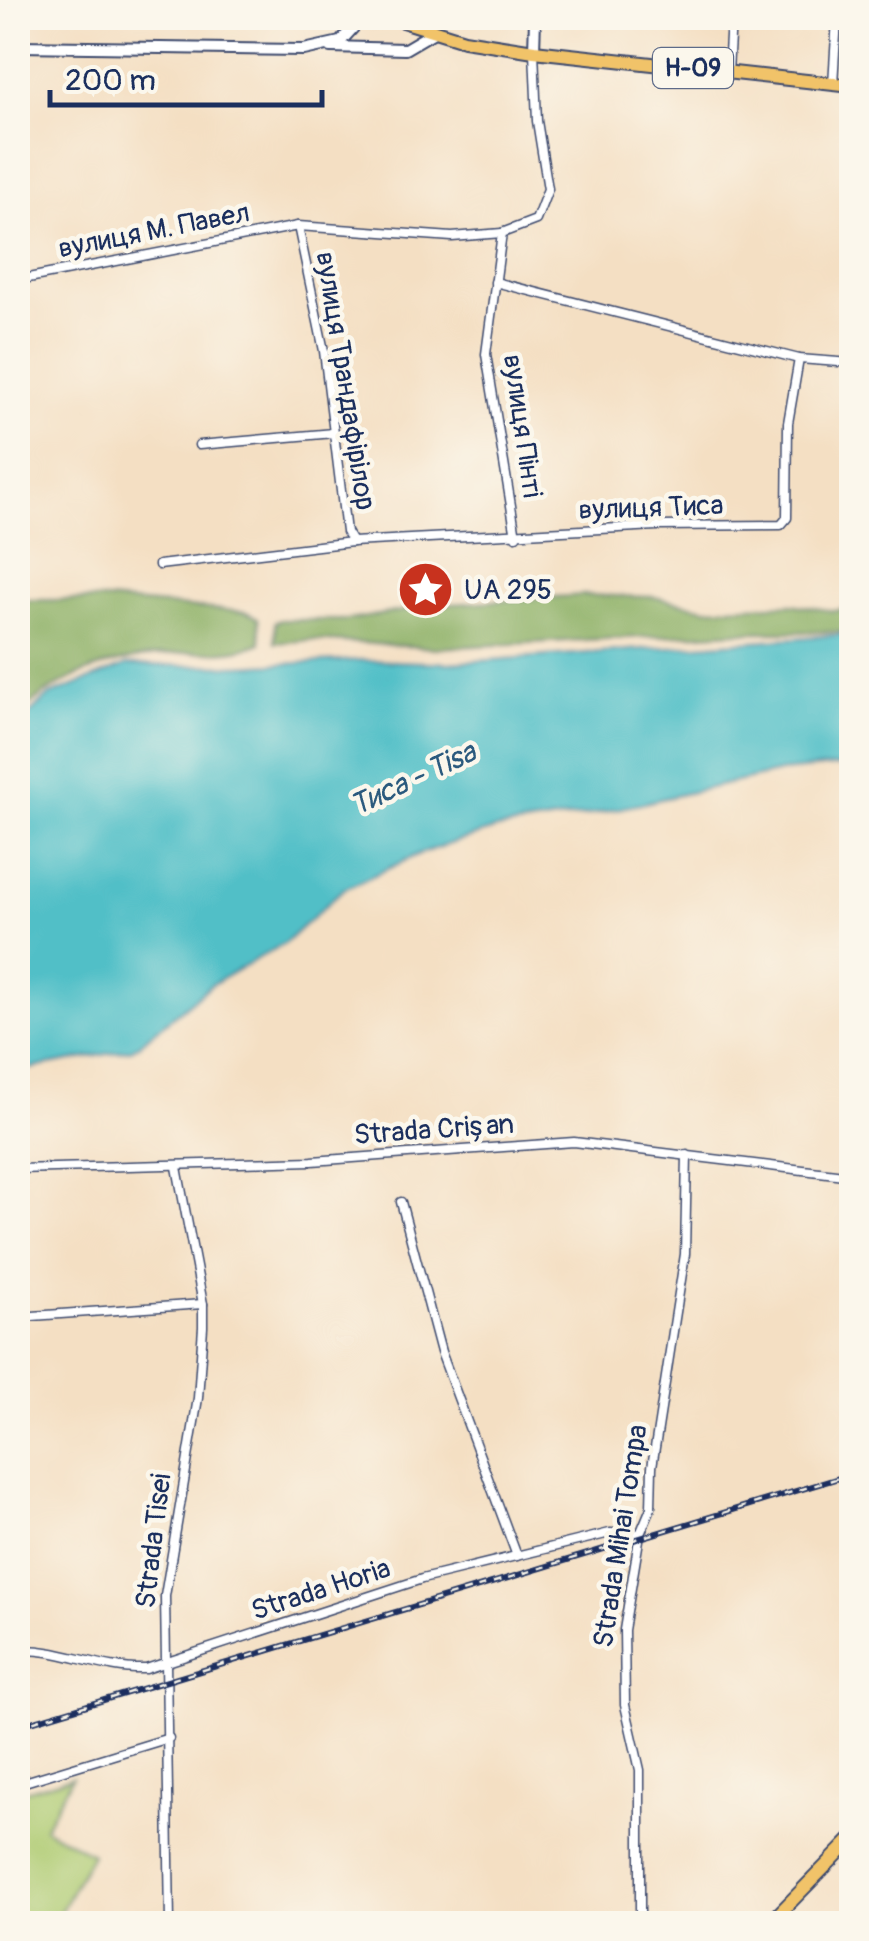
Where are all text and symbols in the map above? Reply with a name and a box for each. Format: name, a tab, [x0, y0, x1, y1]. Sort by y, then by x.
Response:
scale bar	[50, 45, 322, 107]
road number: Н-09	[653, 48, 733, 88]
text: 200 m	[65, 62, 156, 99]
street label: вулиця М. Павел	[55, 195, 253, 267]
street label: вулиця Трандафірілор	[307, 249, 383, 513]
street label: вулиця Пінті	[495, 352, 549, 500]
street label: вулиця Тиса	[578, 488, 724, 528]
place icon: UA 295	[395, 560, 455, 620]
place label: UA 295	[464, 573, 552, 608]
water label: Тиса - Tisa	[344, 733, 484, 824]
street label: Strada Crișan	[353, 1107, 515, 1153]
street label: Strada Mihai Tompa	[586, 1422, 656, 1650]
street label: Strada Tisei	[128, 1472, 180, 1610]
street label: Strada Horia	[247, 1551, 395, 1629]

